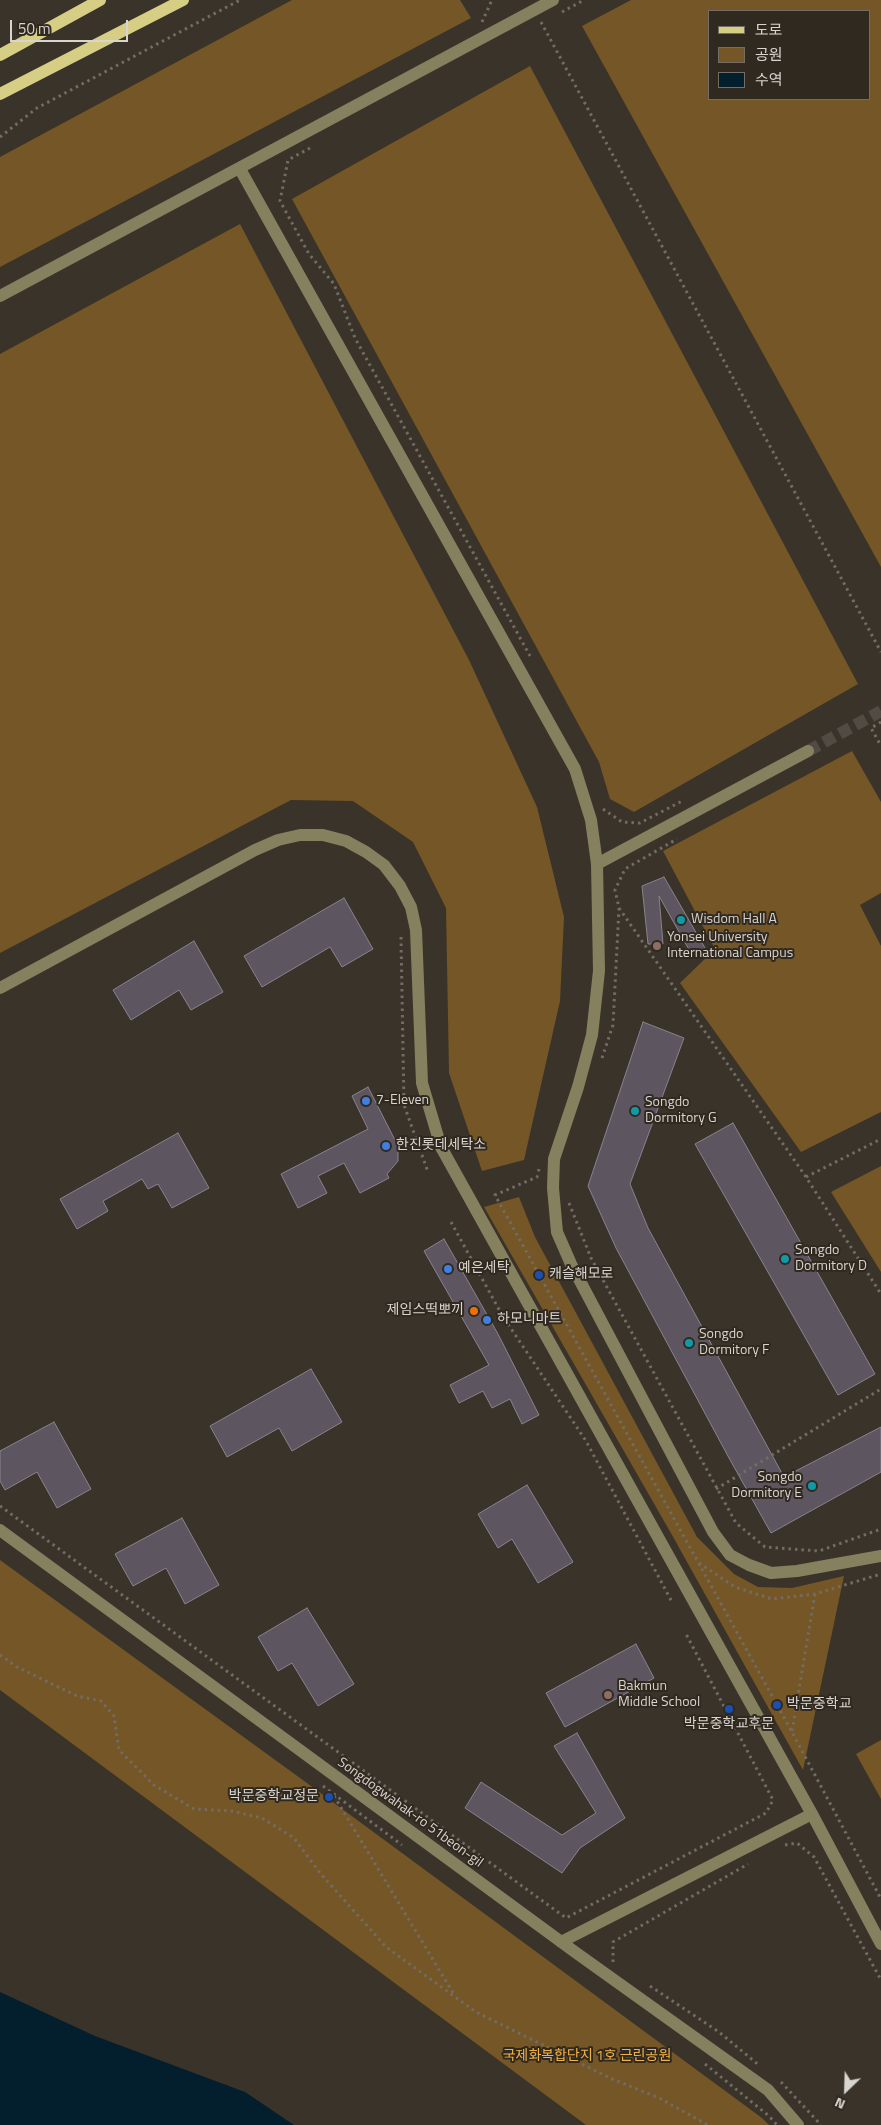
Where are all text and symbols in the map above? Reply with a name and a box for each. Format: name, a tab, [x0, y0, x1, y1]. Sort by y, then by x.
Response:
scale bar	[12, 10, 130, 42]
legend	[708, 10, 871, 100]
text: 50 m	[18, 17, 51, 40]
text: 도로	[755, 18, 783, 41]
text: 공원	[755, 43, 783, 66]
text: 수역	[755, 68, 783, 91]
place label: Wisdom Hall A	[691, 912, 777, 928]
marker: Wisdom Hall A	[675, 914, 687, 926]
place label: Yonsei University International Campus	[667, 930, 793, 962]
marker: Yonsei University International Campus	[651, 940, 663, 952]
place label: 7-Eleven	[376, 1093, 429, 1109]
marker: 7-Eleven	[360, 1095, 372, 1107]
place label: Songdo Dormitory G	[645, 1095, 717, 1128]
marker: Songdo Dormitory G	[629, 1105, 641, 1117]
place label: 한진롯데세탁소	[396, 1138, 486, 1154]
marker: 한진롯데세탁소	[380, 1140, 392, 1152]
place label: Songdo Dormitory D	[795, 1243, 867, 1276]
marker: Songdo Dormitory D	[779, 1253, 791, 1265]
place label: 예은세탁	[458, 1261, 510, 1277]
marker: 예은세탁	[442, 1263, 454, 1275]
place label: 캐슬해모로	[549, 1267, 613, 1283]
marker: 캐슬해모로	[533, 1269, 545, 1281]
place label: 제임스떡뽀끼	[387, 1303, 464, 1319]
marker: 제임스떡뽀끼	[468, 1305, 480, 1317]
place label: 하모니마트	[497, 1312, 561, 1328]
marker: 하모니마트	[481, 1314, 493, 1326]
place label: Songdo Dormitory F	[699, 1327, 769, 1360]
marker: Songdo Dormitory F	[683, 1337, 695, 1349]
place label: Songdo Dormitory E	[731, 1470, 802, 1502]
marker: Songdo Dormitory E	[806, 1480, 818, 1492]
place label: Bakmun Middle School	[618, 1679, 700, 1711]
marker: Bakmun Middle School	[602, 1689, 614, 1701]
place label: 박문중학교	[787, 1697, 851, 1713]
marker: 박문중학교	[771, 1699, 783, 1711]
marker: 박문중학교후문	[723, 1703, 735, 1715]
place label: 박문중학교후문	[684, 1717, 774, 1733]
street label: Songdogwahak-ro 51beon-gil	[334, 1754, 486, 1872]
place label: 박문중학교정문	[229, 1789, 319, 1805]
marker: 박문중학교정문	[323, 1791, 335, 1803]
park label: 국제화복합단지 1호 근린공원	[503, 2049, 671, 2065]
north arrow	[821, 2065, 871, 2115]
text: N	[831, 2093, 848, 2116]

